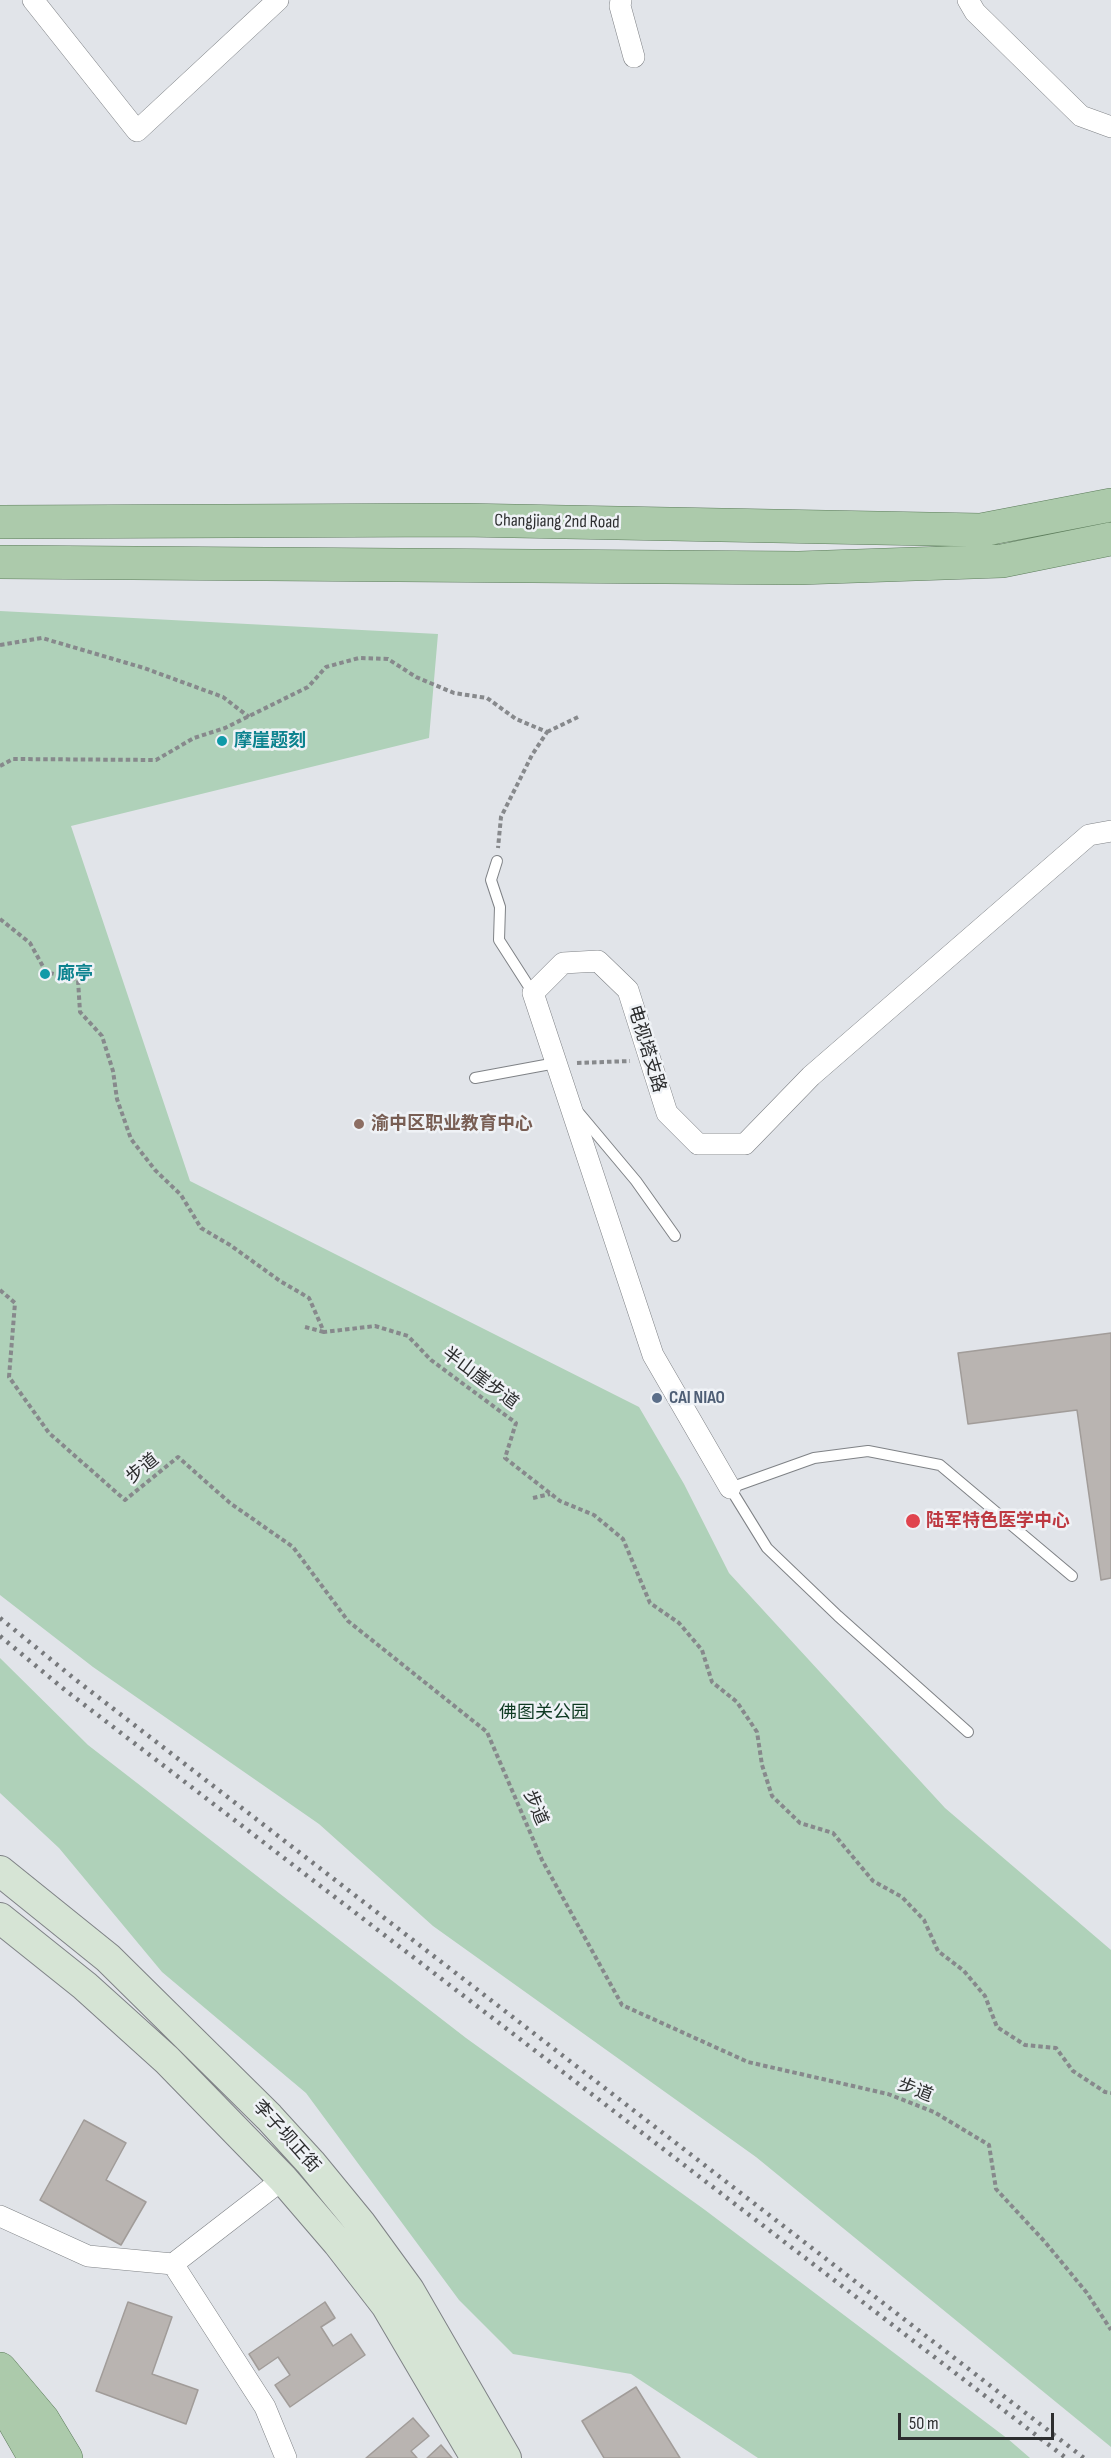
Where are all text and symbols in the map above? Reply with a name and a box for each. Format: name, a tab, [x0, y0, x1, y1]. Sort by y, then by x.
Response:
street label: Changjiang 2nd Road	[494, 510, 620, 534]
place label: 摩崖题刻	[234, 730, 306, 752]
marker: 摩崖题刻	[215, 734, 229, 748]
place label: 廊亭	[57, 963, 93, 985]
marker: 廊亭	[38, 967, 52, 981]
street label: 电视塔支路	[623, 1003, 669, 1095]
place label: 渝中区职业教育中心	[371, 1113, 533, 1135]
marker: 渝中区职业教育中心	[352, 1117, 366, 1131]
street label: 半山崖步道	[438, 1343, 522, 1415]
place label: CAI NIAO	[669, 1387, 725, 1409]
marker: CAI NIAO	[650, 1391, 664, 1405]
street label: 步道	[122, 1449, 164, 1489]
place label: 陆军特色医学中心	[926, 1510, 1070, 1532]
marker: 陆军特色医学中心	[904, 1512, 922, 1530]
park label: 佛图关公园	[499, 1702, 589, 1724]
street label: 步道	[518, 1787, 552, 1829]
street label: 步道	[894, 2074, 936, 2108]
street label: 李子坝正街	[248, 2096, 324, 2178]
scale bar	[901, 2401, 1057, 2439]
text: 50 m	[909, 2413, 939, 2434]

